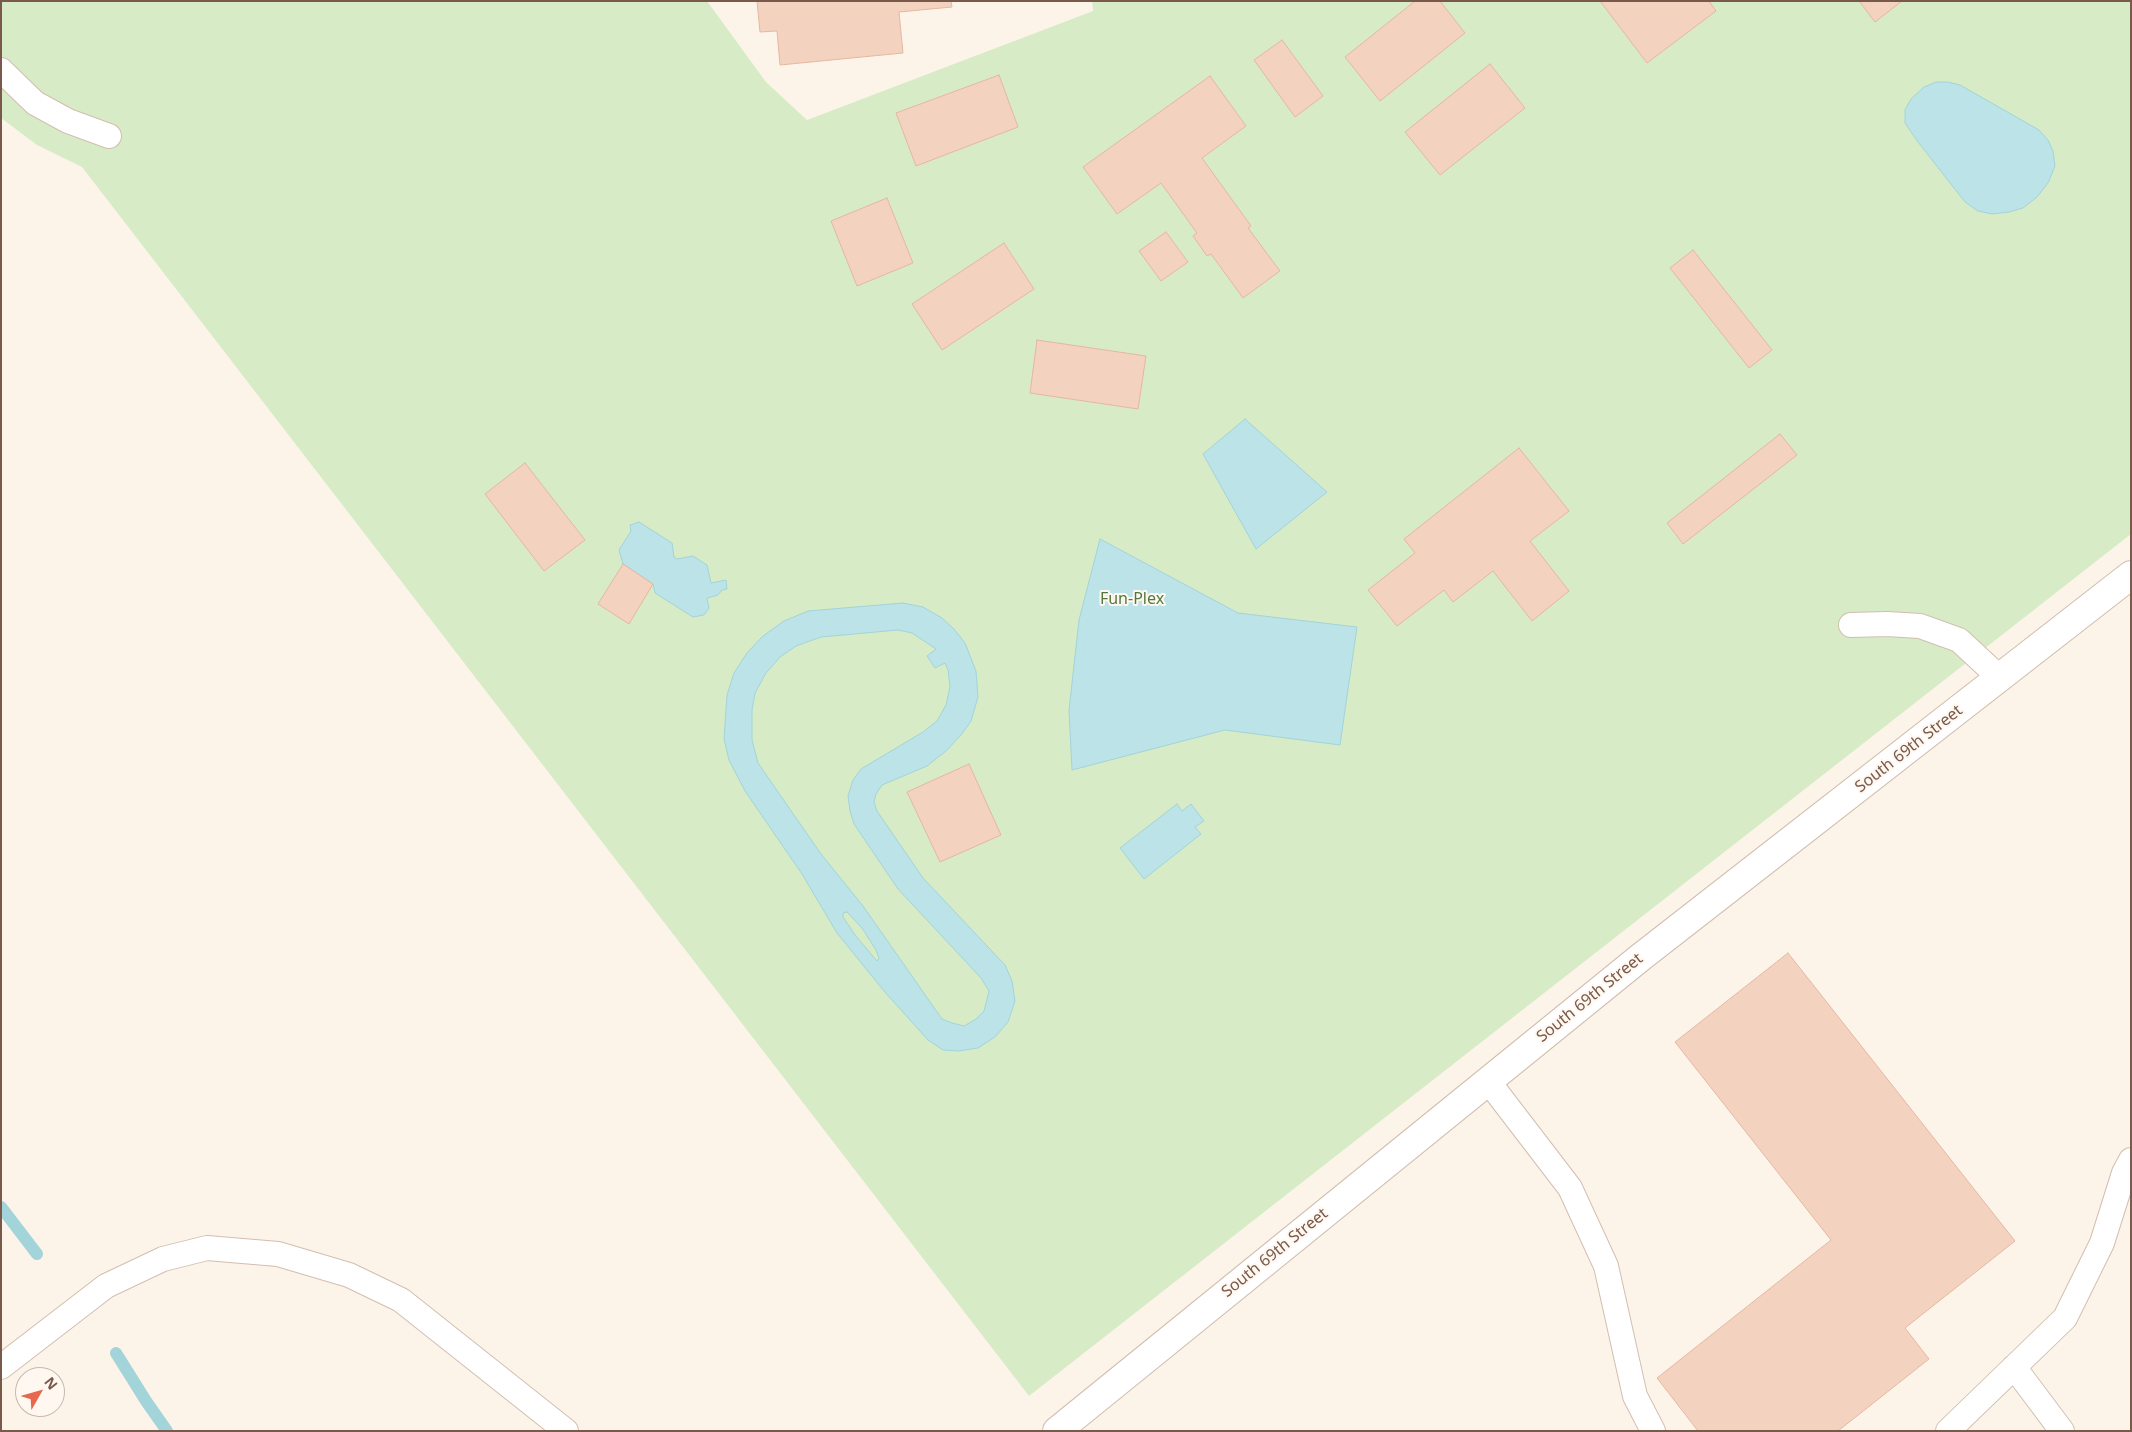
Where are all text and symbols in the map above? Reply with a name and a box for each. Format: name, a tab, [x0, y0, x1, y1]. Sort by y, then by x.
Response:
park label: Fun-Plex	[1100, 589, 1164, 609]
street label: South 69th Street	[1851, 701, 1967, 797]
street label: South 69th Street	[1533, 949, 1647, 1047]
street label: South 69th Street	[1218, 1204, 1332, 1302]
north arrow	[15, 1367, 65, 1417]
text: N	[40, 1373, 62, 1393]

